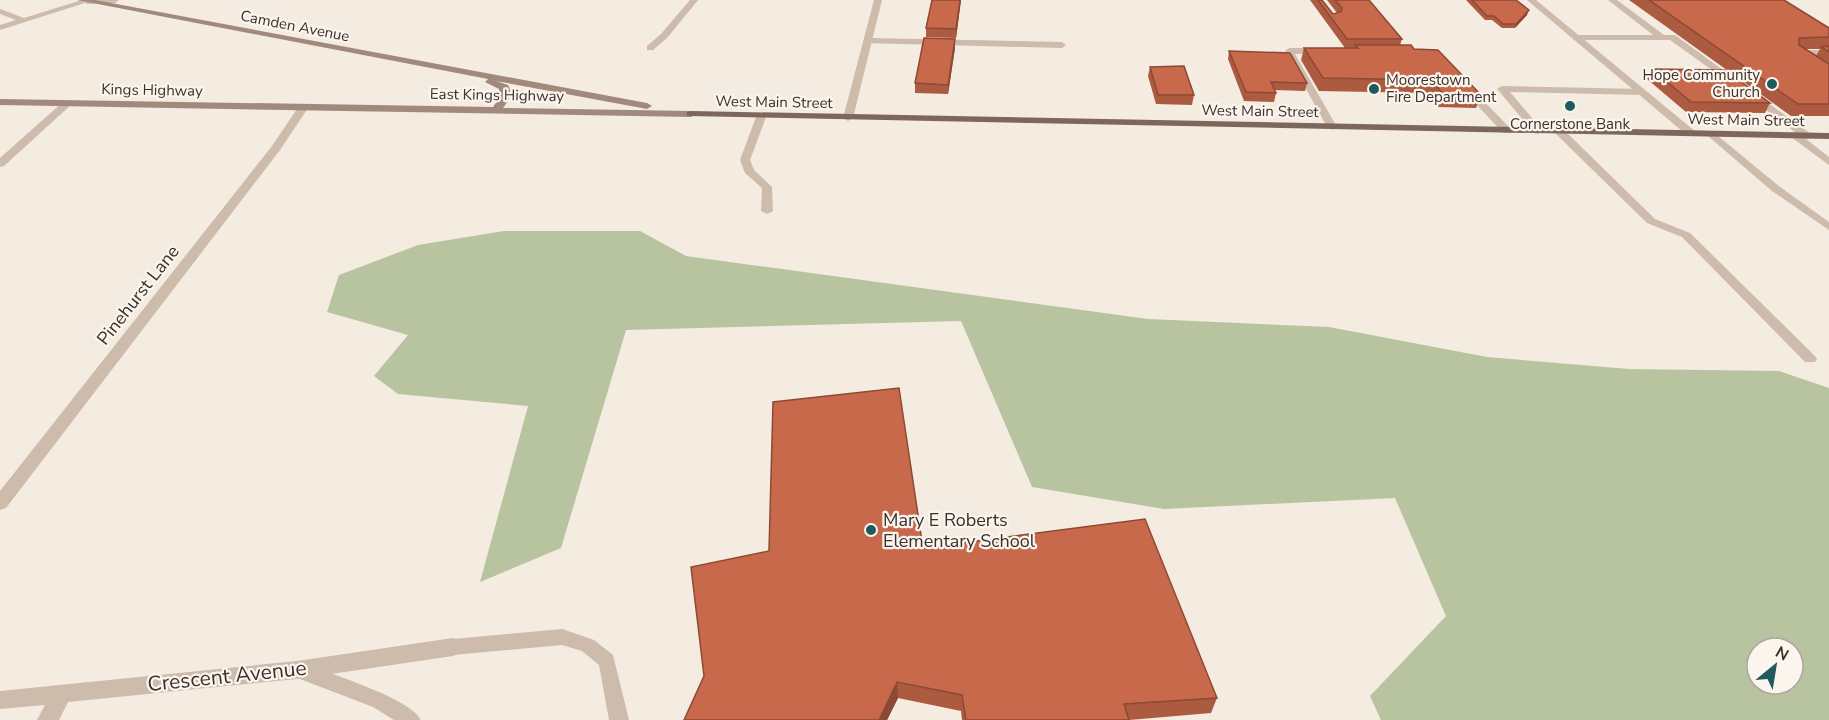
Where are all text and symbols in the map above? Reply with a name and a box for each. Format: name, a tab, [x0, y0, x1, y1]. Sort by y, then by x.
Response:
street label: Camden Avenue	[239, 6, 351, 46]
place label: Hope Community Church	[1643, 65, 1760, 102]
place label: Moorestown Fire Department	[1386, 70, 1497, 107]
marker: Hope Community Church	[1765, 77, 1779, 91]
street label: Kings Highway	[101, 79, 203, 101]
marker: Moorestown Fire Department	[1367, 82, 1381, 96]
street label: East Kings Highway	[430, 84, 565, 106]
street label: West Main Street	[715, 91, 834, 113]
marker: Cornerstone Bank	[1563, 99, 1577, 113]
street label: West Main Street	[1201, 100, 1320, 122]
street label: West Main Street	[1687, 109, 1806, 131]
place label: Cornerstone Bank	[1510, 114, 1631, 134]
street label: Pinehurst Lane	[91, 240, 185, 350]
place label: Mary E Roberts Elementary School	[883, 508, 1036, 553]
marker: Mary E Roberts Elementary School	[864, 523, 878, 537]
north arrow	[1745, 636, 1805, 696]
text: N	[1771, 641, 1793, 666]
street label: Crescent Avenue	[146, 654, 308, 698]

